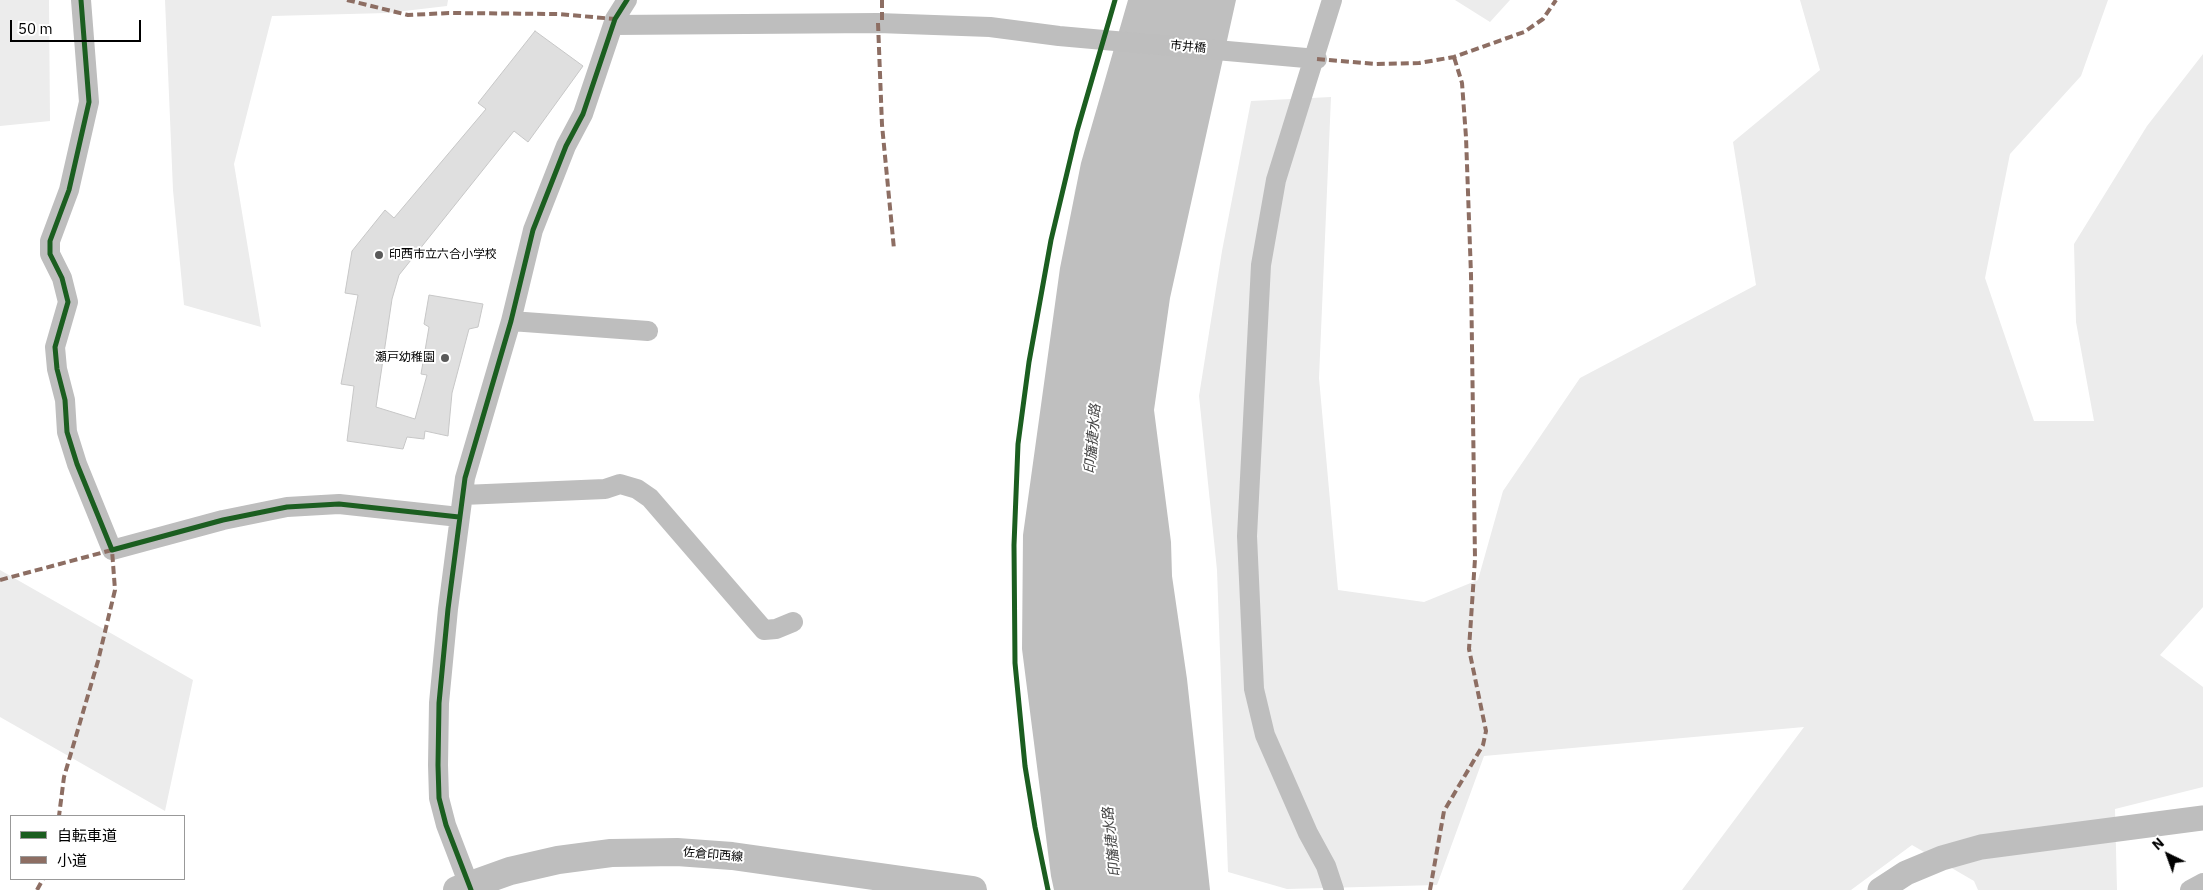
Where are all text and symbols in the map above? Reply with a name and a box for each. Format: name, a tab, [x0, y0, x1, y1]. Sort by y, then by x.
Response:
scale bar	[12, 10, 144, 42]
text: 50 m	[18, 19, 53, 38]
street label: 市井橋	[1169, 38, 1207, 56]
place label: 印西市立六合小学校	[389, 248, 497, 262]
marker: 印西市立六合小学校	[373, 249, 385, 261]
place label: 瀬戸幼稚園	[375, 351, 435, 365]
marker: 瀬戸幼稚園	[439, 352, 451, 364]
water label: 印旛捷水路	[1082, 403, 1104, 475]
water label: 印旛捷水路	[1100, 806, 1124, 878]
legend	[10, 815, 185, 880]
text: 自転車道	[57, 826, 117, 845]
north arrow	[2143, 830, 2193, 880]
text: N	[2148, 834, 2168, 854]
street label: 佐倉印西線	[682, 845, 744, 865]
text: 小道	[57, 851, 87, 870]

